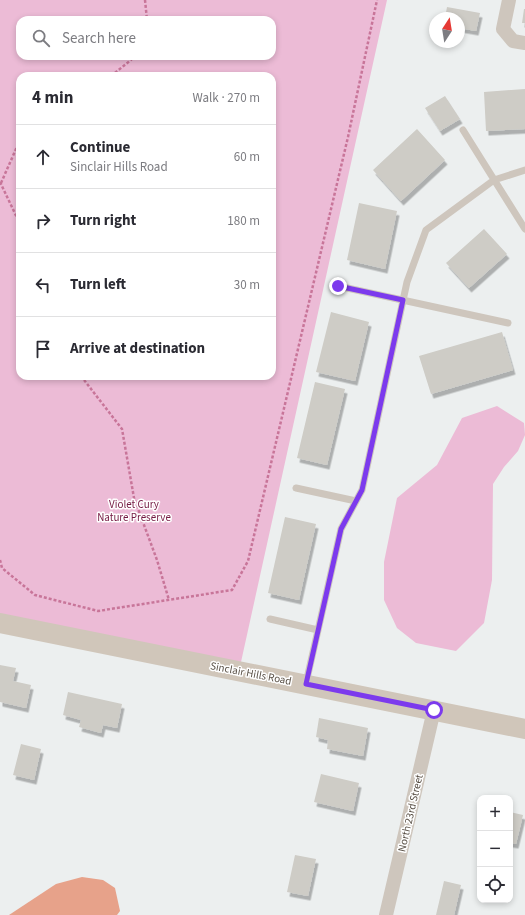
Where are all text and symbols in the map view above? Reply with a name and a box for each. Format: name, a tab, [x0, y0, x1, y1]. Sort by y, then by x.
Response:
north arrow	[429, 12, 465, 48]
search box	[16, 16, 276, 60]
icon: search	[30, 27, 52, 49]
text: Search here	[62, 28, 136, 49]
text: 4 min	[32, 86, 73, 110]
text: Walk · 270 m	[192, 89, 260, 107]
text: Continue	[70, 137, 130, 158]
icon: ahead	[32, 146, 54, 168]
text: 60 m	[234, 148, 260, 166]
text: Sinclair Hills Road	[70, 158, 168, 176]
icon: right	[32, 210, 54, 232]
text: Turn right	[70, 210, 136, 231]
text: 180 m	[227, 212, 260, 230]
icon: left	[32, 274, 54, 296]
text: Turn left	[70, 274, 126, 295]
text: 30 m	[234, 276, 260, 294]
route end	[329, 277, 347, 295]
icon: arrive	[32, 338, 54, 360]
text: Arrive at destination	[70, 338, 205, 359]
park label: Violet Cury Nature Preserve	[97, 497, 171, 525]
street label: Sinclair Hills Road	[209, 658, 293, 689]
route start	[425, 701, 443, 719]
street label: North 23rd Street	[394, 773, 427, 853]
map controls	[477, 795, 513, 903]
button: +	[477, 795, 513, 831]
button: −	[477, 831, 513, 867]
button: locate	[477, 867, 513, 903]

